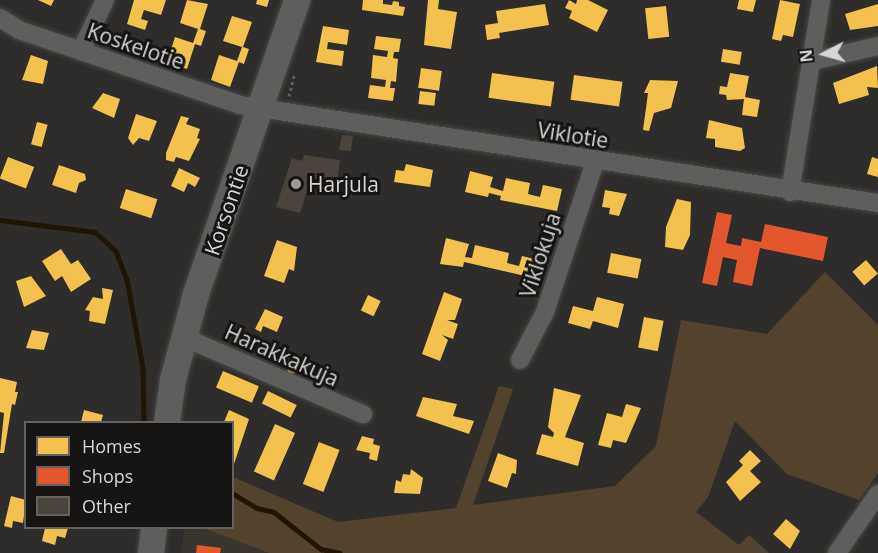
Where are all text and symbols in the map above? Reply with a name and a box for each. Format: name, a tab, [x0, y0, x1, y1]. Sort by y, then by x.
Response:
street label: Koskelotie	[84, 18, 188, 74]
north arrow	[794, 24, 854, 84]
text: N	[794, 48, 818, 64]
street label: Viklotie	[536, 117, 610, 153]
street label: Korsontie	[199, 161, 253, 259]
place label: Harjula	[308, 171, 379, 197]
marker: Harjula	[289, 177, 303, 191]
street label: Viklokuja	[514, 209, 566, 301]
street label: Harakkakuja	[221, 319, 343, 391]
legend	[24, 421, 234, 529]
text: Homes	[82, 434, 141, 458]
text: Shops	[82, 464, 133, 488]
text: Other	[82, 494, 131, 518]

